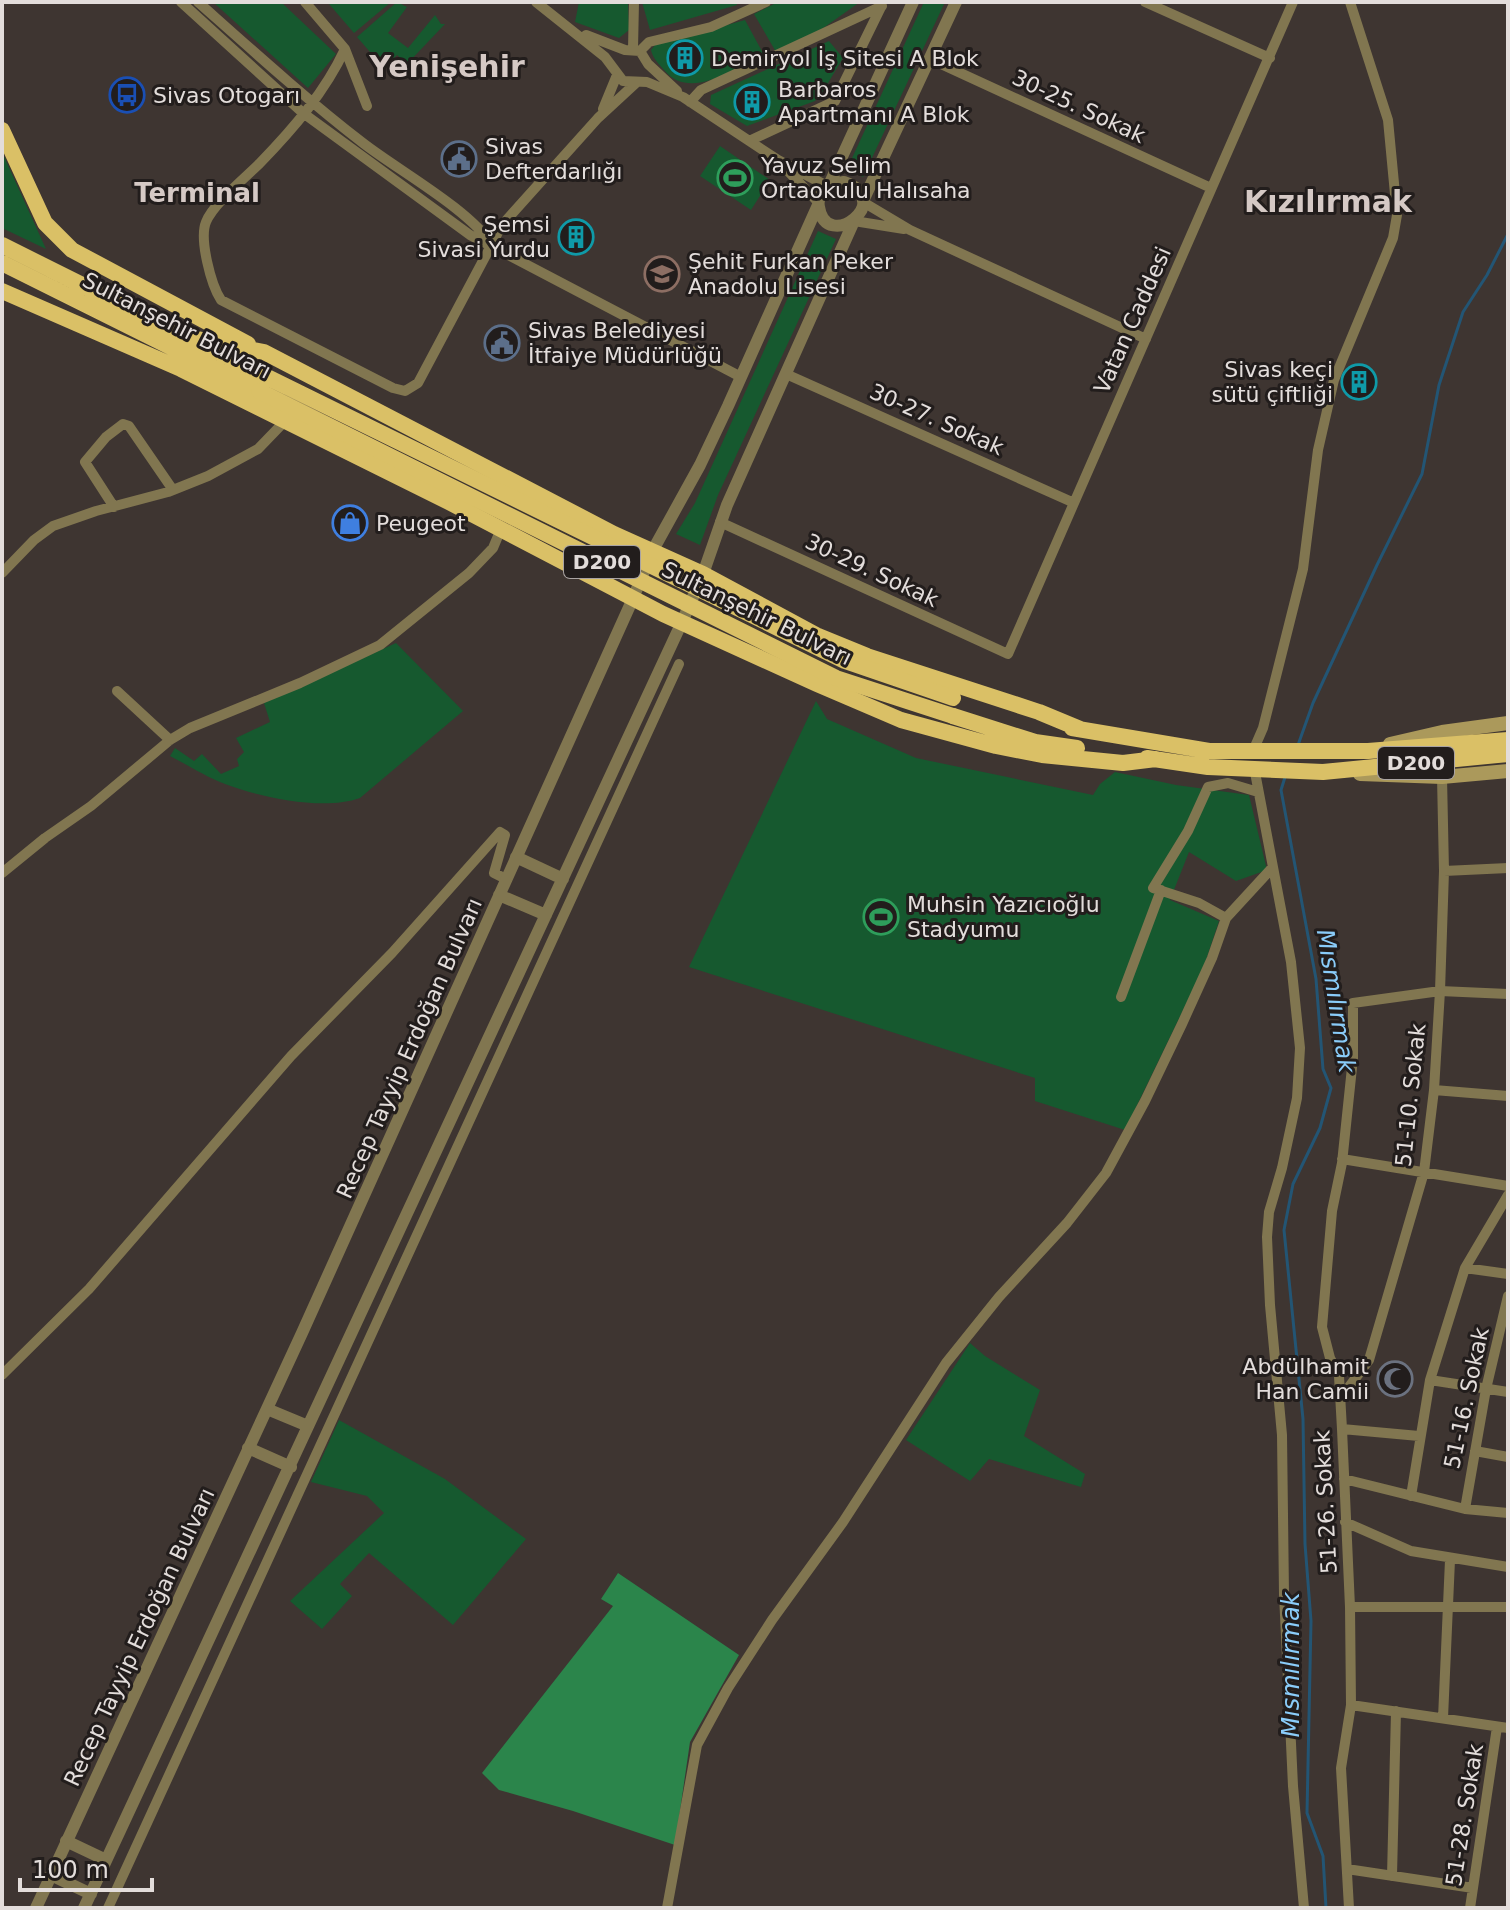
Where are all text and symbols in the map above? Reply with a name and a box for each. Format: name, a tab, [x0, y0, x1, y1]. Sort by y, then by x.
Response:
building icon: Demiryol İş Sitesi A Blok	[666, 39, 704, 77]
place label: Demiryol İş Sitesi A Blok	[711, 46, 979, 71]
district label: Yenişehir	[368, 49, 525, 84]
street label: 30-25. Sokak	[1008, 65, 1150, 148]
bus stop icon: Sivas Otogarı	[108, 76, 146, 114]
place label: Barbaros Apartmanı A Blok	[778, 77, 970, 127]
place label: Sivas Otogarı	[153, 83, 300, 108]
building icon: Barbaros Apartmanı A Blok	[733, 83, 771, 121]
place label: Sivas Defterdarlığı	[485, 134, 622, 184]
public building icon: Sivas Defterdarlığı	[440, 140, 478, 178]
place label: Yavuz Selim Ortaokulu Halısaha	[760, 153, 971, 203]
sports icon: Yavuz Selim Ortaokulu Halısaha	[716, 159, 754, 197]
district label: Terminal	[134, 178, 260, 208]
district label: Kızılırmak	[1244, 184, 1413, 219]
place label: Şemsi Sivasi Yurdu	[417, 212, 550, 262]
building icon: Şemsi Sivasi Yurdu	[557, 218, 595, 256]
street label: Vatan Caddesi	[1089, 243, 1176, 397]
place label: Şehit Furkan Peker Anadolu Lisesi	[688, 249, 894, 299]
school or university icon: Şehit Furkan Peker Anadolu Lisesi	[643, 255, 681, 293]
street label: Sultanşehir Bulvarı	[78, 267, 275, 384]
place label: Sivas Belediyesi İtfaiye Müdürlüğü	[528, 318, 722, 368]
public building icon: Sivas Belediyesi İtfaiye Müdürlüğü	[483, 324, 521, 362]
place label: Sivas keçi sütü çiftliği	[1212, 357, 1333, 407]
building icon: Sivas keçi sütü çiftliği	[1340, 363, 1378, 401]
street label: 30-27. Sokak	[866, 379, 1008, 460]
shop icon: Peugeot	[331, 504, 369, 542]
place label: Peugeot	[376, 511, 466, 536]
street label: 30-29. Sokak	[801, 529, 943, 612]
road number: D200	[564, 546, 640, 578]
street label: Sultanşehir Bulvarı	[658, 557, 856, 670]
road number: D200	[1378, 747, 1454, 779]
place label: Muhsin Yazıcıoğlu Stadyumu	[907, 892, 1100, 942]
street label: Recep Tayyip Erdoğan Bulvarı	[332, 894, 487, 1202]
sports icon: Muhsin Yazıcıoğlu Stadyumu	[862, 898, 900, 936]
water label: Mısmılırmak	[1311, 927, 1361, 1076]
street label: 51-10. Sokak	[1391, 1022, 1430, 1168]
street label: 51-16. Sokak	[1439, 1325, 1494, 1471]
place label: Abdülhamit Han Camii	[1242, 1354, 1369, 1404]
mosque icon: Abdülhamit Han Camii	[1376, 1360, 1414, 1398]
street label: 51-26. Sokak	[1309, 1429, 1342, 1574]
street label: Recep Tayyip Erdoğan Bulvarı	[59, 1484, 220, 1790]
water label: Mısmılırmak	[1277, 1591, 1305, 1738]
street label: 51-28. Sokak	[1441, 1742, 1488, 1888]
scale bar	[20, 1842, 152, 1892]
text: 100 m	[32, 1856, 109, 1884]

